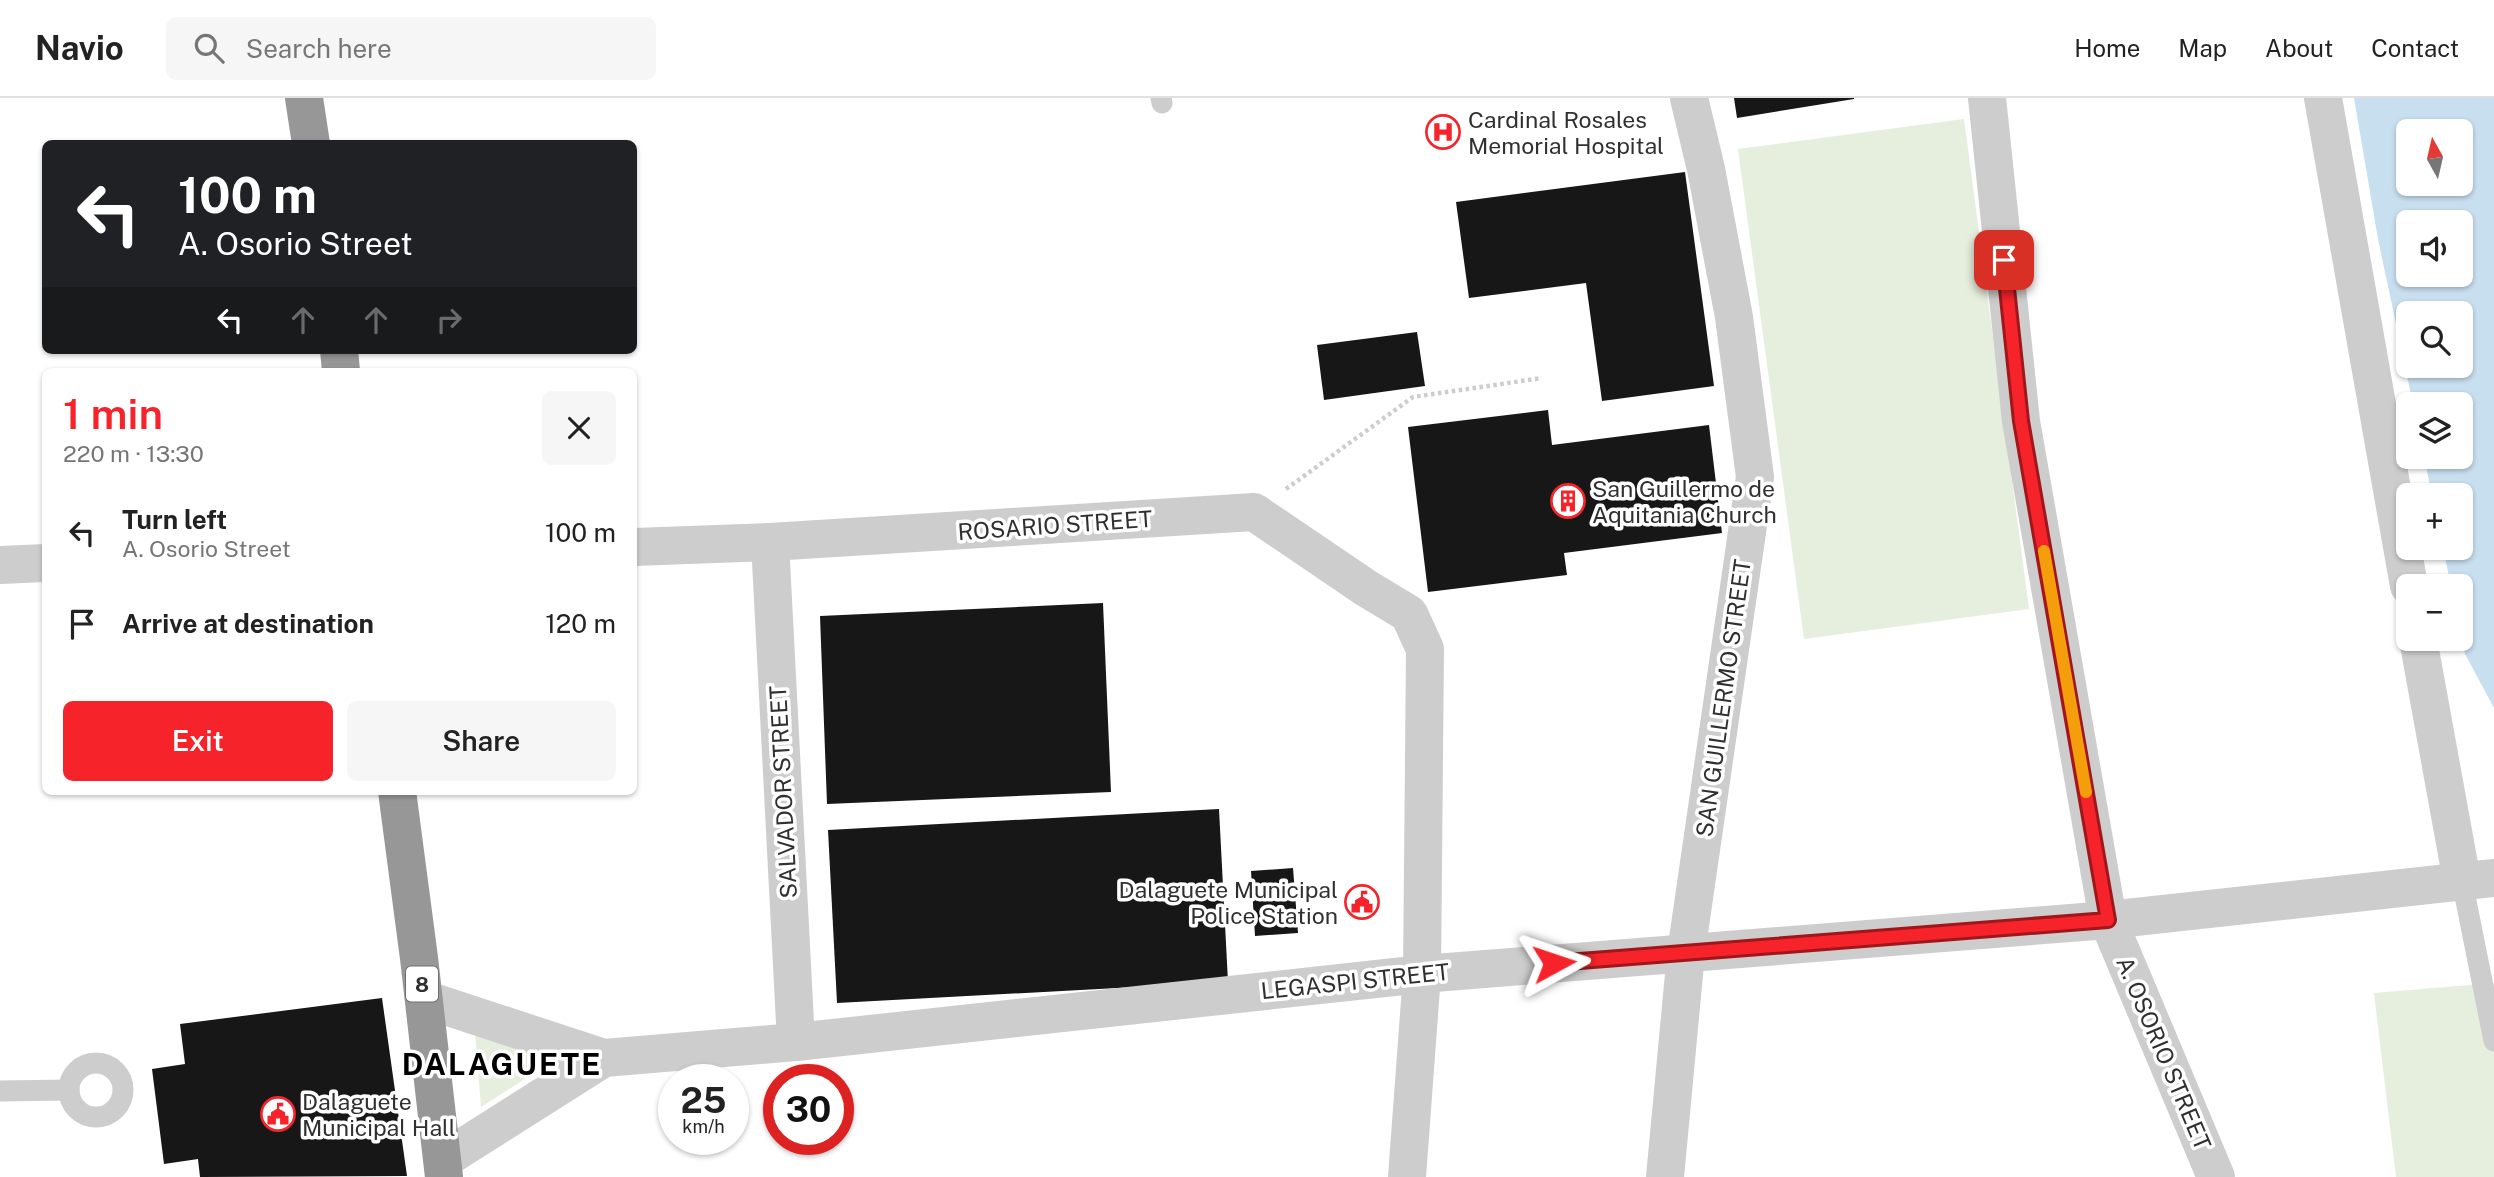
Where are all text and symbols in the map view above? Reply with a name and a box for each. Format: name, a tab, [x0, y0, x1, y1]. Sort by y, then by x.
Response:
search box	[166, 17, 656, 80]
text: Navio	[35, 29, 124, 67]
icon: search	[190, 29, 228, 67]
text: Search here	[246, 33, 392, 64]
text: Home	[2074, 34, 2140, 62]
text: Map	[2178, 34, 2227, 62]
text: About	[2265, 34, 2333, 62]
text: Contact	[2371, 34, 2459, 62]
place label: Cardinal Rosales Memorial Hospital	[1468, 106, 1664, 159]
hospital icon: Cardinal Rosales Memorial Hospital	[1424, 113, 1462, 151]
north arrow	[2396, 119, 2473, 196]
map controls	[2396, 119, 2473, 651]
text: 100 m	[178, 166, 317, 224]
icon: left	[63, 168, 154, 259]
button: sound	[2396, 210, 2473, 287]
text: A. Osorio Street	[178, 225, 413, 262]
pin	[1974, 230, 2034, 290]
icon: arrive	[1985, 241, 2023, 279]
icon: left	[211, 301, 249, 339]
icon: ahead	[284, 301, 322, 339]
icon: ahead	[357, 301, 395, 339]
icon: right	[430, 301, 468, 339]
button: search	[2396, 301, 2473, 378]
text: 1 min	[63, 389, 163, 438]
button: close	[542, 391, 616, 465]
button: layers	[2396, 392, 2473, 469]
text: 220 m · 13:30	[63, 440, 204, 467]
place label: San Guillermo de Aquitania Church	[1592, 475, 1777, 528]
building icon: San Guillermo de Aquitania Church	[1549, 482, 1587, 520]
button: +	[2396, 483, 2473, 560]
text: Turn left	[122, 504, 227, 535]
street label: ROSARIO STREET	[957, 505, 1154, 545]
icon: left	[63, 514, 101, 552]
text: 100 m	[545, 517, 616, 548]
text: A. Osorio Street	[122, 535, 291, 562]
street label: SAN GUILLERMO STREET	[1690, 557, 1756, 839]
button: −	[2396, 574, 2473, 651]
icon: arrive	[63, 605, 101, 643]
text: Arrive at destination	[122, 608, 374, 639]
text: 120 m	[545, 608, 616, 639]
street label: SALVADOR STREET	[764, 684, 802, 899]
button: Exit	[63, 701, 333, 781]
button: Share	[347, 701, 616, 781]
place label: Dalaguete Municipal Police Station	[1119, 876, 1338, 929]
public building icon: Dalaguete Municipal Police Station	[1343, 883, 1381, 921]
position arrow	[1517, 926, 1591, 1000]
street label: A. OSORIO STREET	[2111, 952, 2217, 1154]
street label: LEGASPI STREET	[1259, 958, 1451, 1004]
road number: 8	[406, 966, 438, 1001]
district label: DALAGUETE	[402, 1046, 602, 1082]
speed limit sign: 30	[763, 1064, 854, 1155]
text: 25	[681, 1080, 726, 1121]
place label: Dalaguete Municipal Hall	[302, 1088, 456, 1141]
public building icon: Dalaguete Municipal Hall	[259, 1095, 297, 1133]
text: km/h	[682, 1116, 725, 1137]

